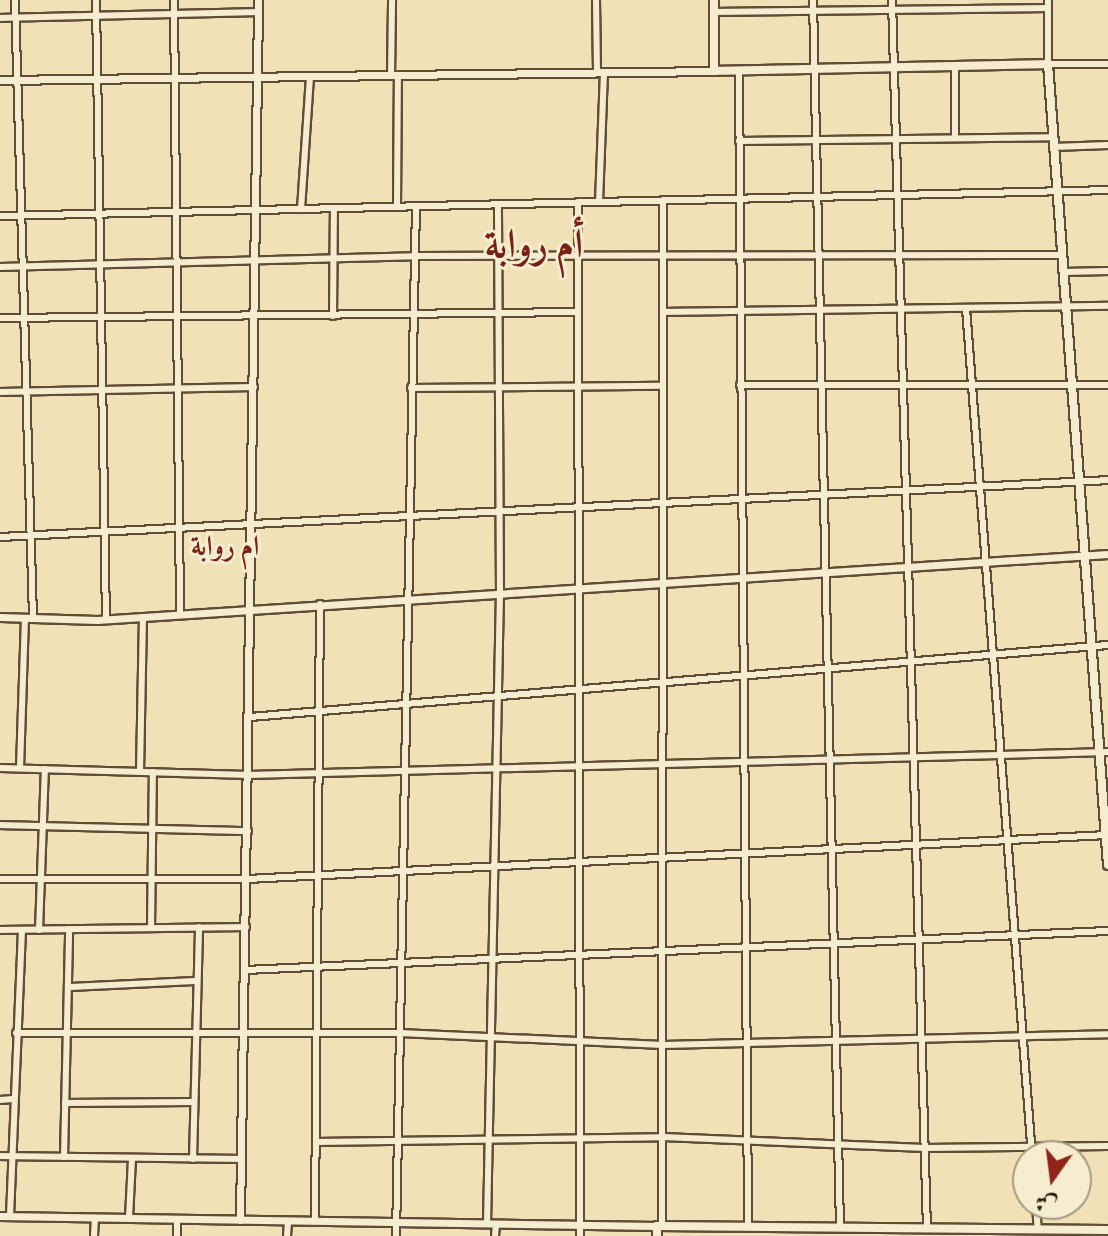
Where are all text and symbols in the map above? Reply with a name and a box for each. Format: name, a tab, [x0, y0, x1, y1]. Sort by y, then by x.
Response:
district label: أم روابة	[485, 223, 583, 271]
district label: ام روابة	[191, 531, 259, 565]
north arrow	[1012, 1140, 1092, 1220]
text: ش	[1032, 1184, 1061, 1220]

